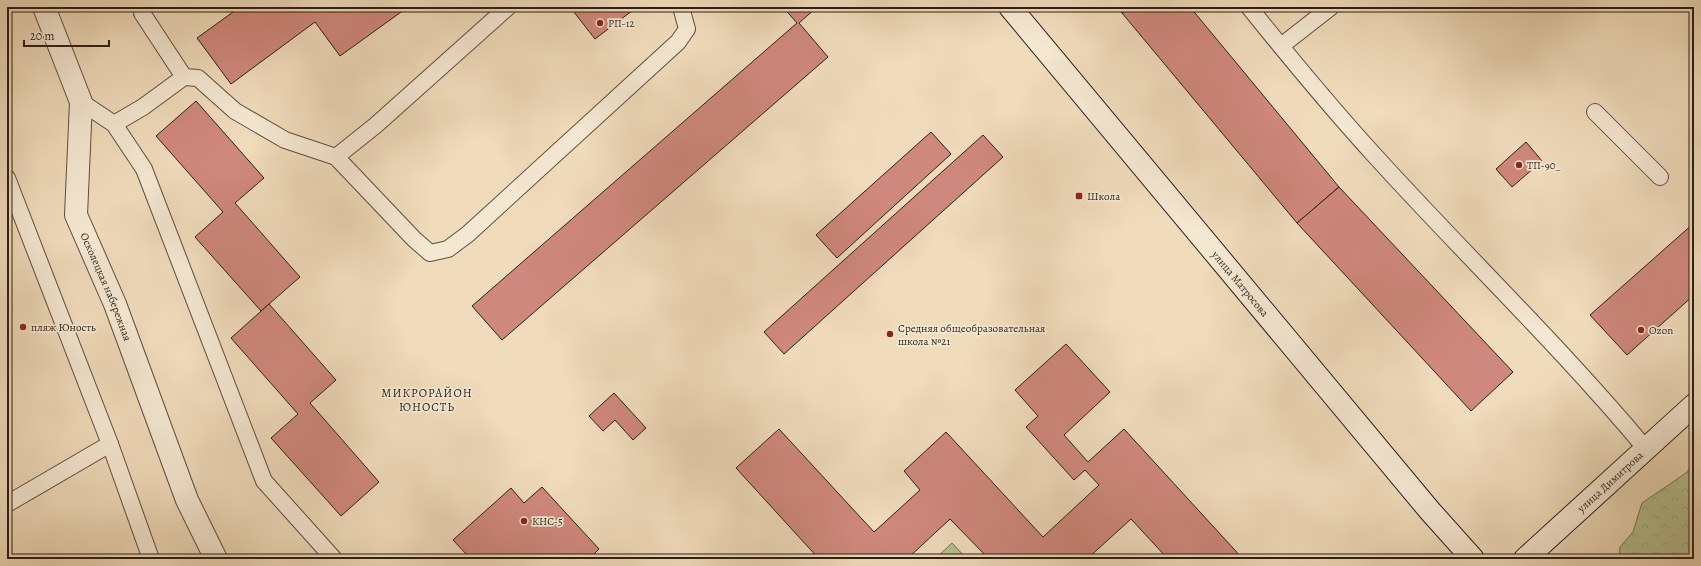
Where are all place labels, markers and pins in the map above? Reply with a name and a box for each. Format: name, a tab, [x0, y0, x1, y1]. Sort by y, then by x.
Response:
place label: РП-12	[608, 16, 635, 31]
marker: РП-12	[595, 18, 605, 28]
place label: ТП-90_	[1527, 158, 1562, 173]
marker: ТП-90_	[1514, 160, 1524, 170]
place label: Школа	[1087, 189, 1121, 204]
marker: Школа	[1074, 191, 1084, 201]
place label: пляж Юность	[31, 320, 96, 335]
place label: Средняя общеобразовательная школа №21	[898, 321, 1045, 349]
marker: пляж Юность	[18, 322, 28, 332]
place label: Ozon	[1649, 323, 1673, 338]
marker: Ozon	[1636, 325, 1646, 335]
marker: Средняя общеобразовательная школа №21	[885, 329, 895, 339]
place label: КНС-5	[532, 514, 563, 529]
marker: КНС-5	[519, 516, 529, 526]

